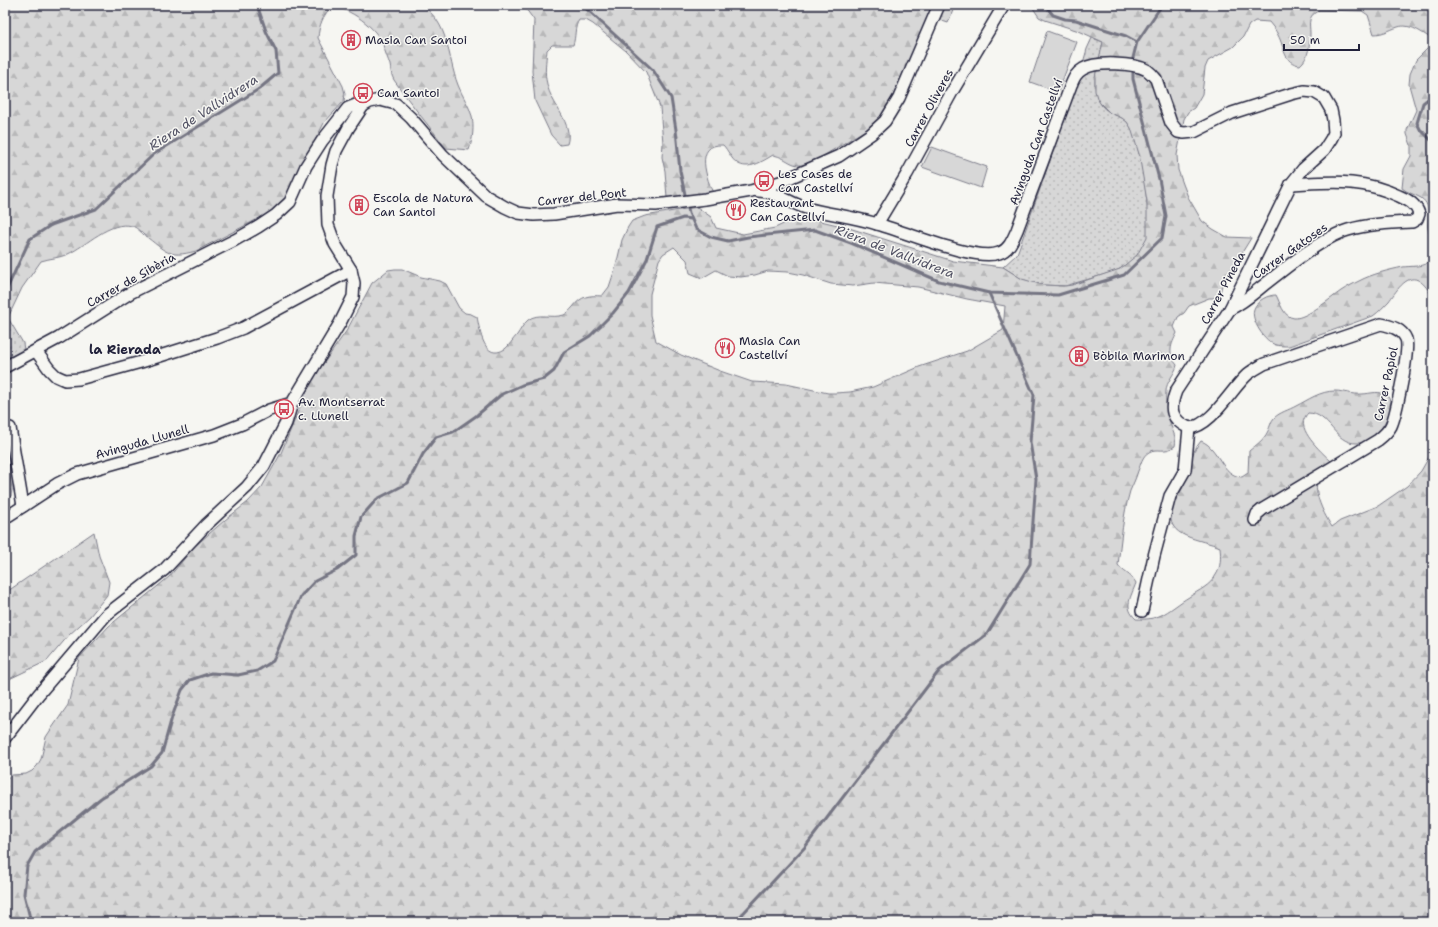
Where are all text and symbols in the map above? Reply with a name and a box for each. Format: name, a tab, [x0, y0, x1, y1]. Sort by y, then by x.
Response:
scale bar	[1284, 26, 1359, 52]
building icon: Masia Can Santoi	[340, 29, 362, 51]
place label: Masia Can Santoi	[365, 32, 467, 48]
text: 50 m	[1290, 32, 1320, 48]
street label: Carrer Oliveres	[901, 66, 957, 150]
water label: Riera de Vallvidrera	[146, 71, 261, 154]
street label: Avinguda Can Castellví	[1006, 76, 1067, 207]
bus stop icon: Can Santoi	[352, 82, 374, 104]
place label: Can Santoi	[377, 85, 440, 101]
place label: Les Cases de Can Castellví	[778, 166, 853, 196]
bus stop icon: Les Cases de Can Castellví	[753, 170, 775, 192]
street label: Carrer del Pont	[537, 184, 627, 210]
place label: Escola de Natura Can Santoi	[373, 190, 474, 220]
building icon: Escola de Natura Can Santoi	[348, 194, 370, 216]
place label: Restaurant Can Castellví	[750, 195, 825, 225]
restaurant icon: Restaurant Can Castellví	[725, 199, 747, 221]
street label: Carrer Gatoses	[1249, 219, 1331, 283]
water label: Riera de Vallvidrera	[833, 221, 957, 282]
street label: Carrer Pineda	[1197, 248, 1249, 327]
street label: Carrer de Sibèria	[84, 249, 179, 311]
place label: Masia Can Castellví	[739, 333, 800, 363]
restaurant icon: Masia Can Castellví	[714, 337, 736, 359]
district label: la Rierada	[89, 341, 161, 358]
building icon: Bòbila Marimon	[1068, 345, 1090, 367]
street label: Carrer Papiol	[1370, 345, 1402, 423]
place label: Bòbila Marimon	[1093, 348, 1185, 364]
place label: Av. Montserrat c. Llunell	[298, 394, 385, 424]
bus stop icon: Av. Montserrat c. Llunell	[273, 398, 295, 420]
street label: Avinguda Llunell	[93, 421, 191, 463]

